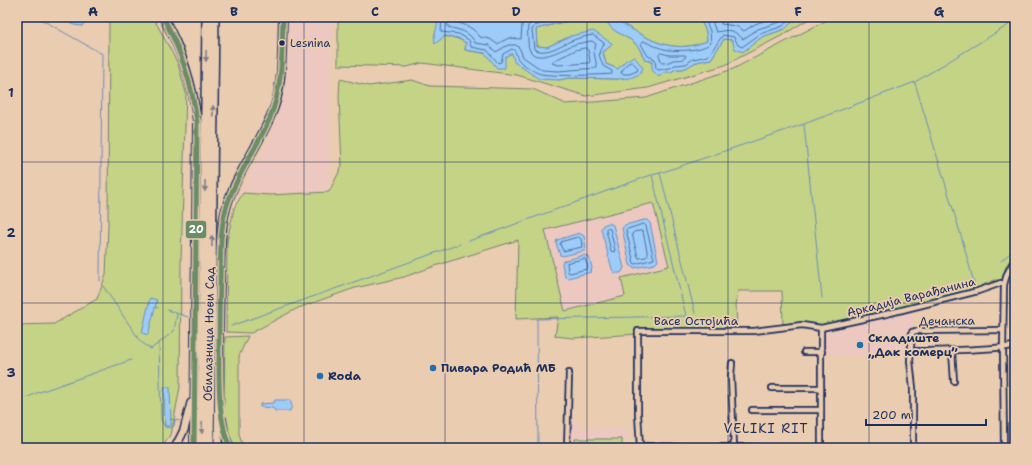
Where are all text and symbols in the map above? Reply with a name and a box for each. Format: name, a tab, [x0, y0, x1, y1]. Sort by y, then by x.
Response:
text: A	[88, 3, 98, 20]
text: B	[230, 3, 238, 20]
text: C	[371, 3, 379, 20]
text: D	[511, 3, 521, 20]
text: E	[653, 3, 662, 20]
text: F	[794, 3, 802, 20]
text: G	[934, 3, 945, 20]
place label: Lesnina	[290, 36, 330, 51]
marker: Lesnina	[277, 38, 287, 48]
one-way arrow	[203, 50, 209, 63]
text: 1	[8, 84, 14, 101]
one-way arrow	[210, 104, 216, 117]
one-way arrow	[201, 180, 208, 192]
line badge: 20	[185, 220, 207, 239]
text: 20	[188, 222, 204, 237]
text: 2	[6, 224, 16, 241]
one-way arrow	[209, 234, 215, 247]
street label: Обилазница Нови Сад	[200, 266, 218, 401]
street label: Аркадија Варађанина	[845, 273, 977, 321]
street label: Васе Остојића	[654, 313, 739, 329]
street label: Дечанска	[919, 313, 976, 329]
place label: Складиште „Дак комерц”	[868, 330, 958, 360]
marker: Складиште „Дак комерц”	[855, 340, 865, 350]
place label: Пивара Родић МБ	[441, 360, 556, 376]
marker: Пивара Родић МБ	[428, 363, 438, 373]
text: 3	[6, 364, 16, 381]
place label: Roda	[328, 368, 362, 384]
marker: Roda	[315, 371, 325, 381]
scale bar	[866, 401, 986, 427]
text: 200 m	[872, 407, 911, 423]
district label: VELIKI RIT	[723, 420, 809, 437]
one-way arrow	[199, 422, 205, 435]

